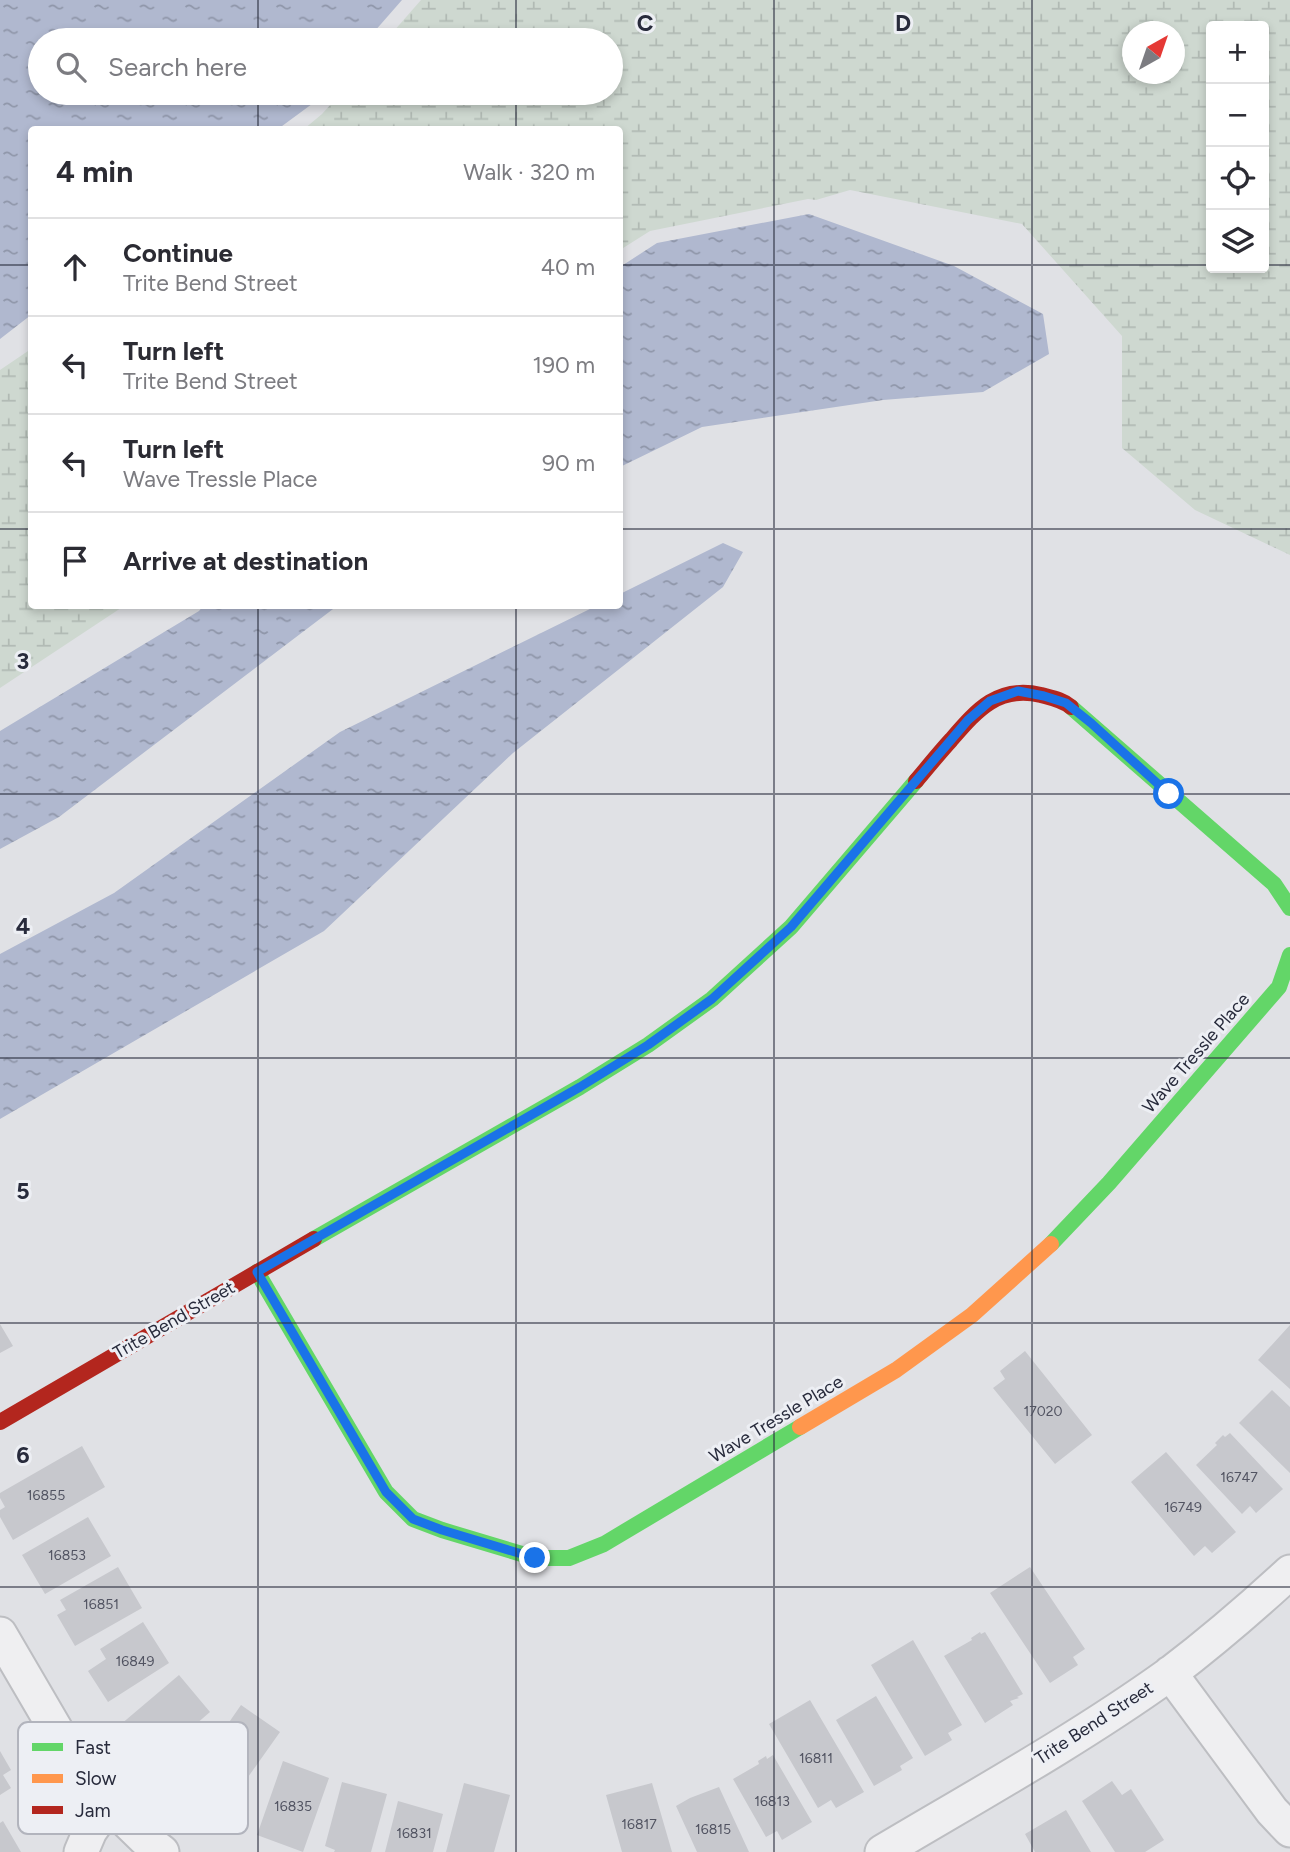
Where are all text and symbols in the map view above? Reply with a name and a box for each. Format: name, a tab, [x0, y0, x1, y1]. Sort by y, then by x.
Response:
text: C	[637, 9, 654, 37]
text: D	[895, 9, 911, 37]
north arrow	[1122, 21, 1185, 84]
map controls	[1206, 21, 1269, 273]
button: +	[1206, 21, 1269, 84]
search box	[28, 28, 623, 105]
icon: search	[52, 48, 90, 86]
text: Search here	[108, 51, 247, 83]
button: −	[1206, 84, 1269, 147]
button: locate	[1206, 147, 1269, 210]
text: 4 min	[56, 153, 133, 190]
text: Walk · 320 m	[463, 158, 595, 186]
button: layers	[1206, 210, 1269, 273]
text: Continue	[123, 237, 233, 269]
icon: ahead	[56, 248, 94, 286]
text: 40 m	[541, 253, 595, 281]
text: Trite Bend Street	[123, 269, 298, 297]
text: Turn left	[123, 335, 224, 367]
icon: left	[56, 346, 94, 384]
text: 190 m	[532, 351, 595, 379]
text: Trite Bend Street	[123, 367, 298, 395]
text: Turn left	[123, 433, 224, 465]
icon: left	[56, 444, 94, 482]
text: 90 m	[542, 449, 595, 477]
text: Wave Tressle Place	[123, 465, 317, 493]
icon: arrive	[56, 542, 94, 580]
text: Arrive at destination	[123, 545, 368, 577]
text: 3	[17, 647, 29, 675]
route start	[1153, 778, 1184, 809]
text: 4	[16, 912, 30, 940]
street label: Wave Tressle Place	[1138, 988, 1254, 1118]
text: 5	[16, 1177, 30, 1205]
street label: Trite Bend Street	[109, 1276, 239, 1364]
street label: Wave Tressle Place	[705, 1370, 847, 1468]
house number: 17020	[1023, 1403, 1063, 1420]
text: 6	[16, 1441, 30, 1469]
house number: 16747	[1220, 1469, 1258, 1486]
house number: 16855	[27, 1487, 65, 1504]
house number: 16749	[1164, 1499, 1202, 1516]
route end	[519, 1542, 550, 1573]
house number: 16853	[48, 1547, 86, 1564]
house number: 16851	[83, 1596, 119, 1613]
house number: 16849	[116, 1653, 155, 1670]
street label: Trite Bend Street	[1031, 1676, 1157, 1769]
legend	[18, 1722, 248, 1834]
text: Fast	[75, 1736, 111, 1759]
house number: 16811	[799, 1750, 833, 1767]
text: Slow	[75, 1767, 117, 1790]
house number: 16813	[754, 1793, 790, 1810]
house number: 16835	[274, 1798, 312, 1815]
text: Jam	[75, 1799, 111, 1822]
house number: 16817	[621, 1816, 657, 1833]
house number: 16815	[695, 1821, 731, 1838]
house number: 16831	[396, 1825, 432, 1842]

